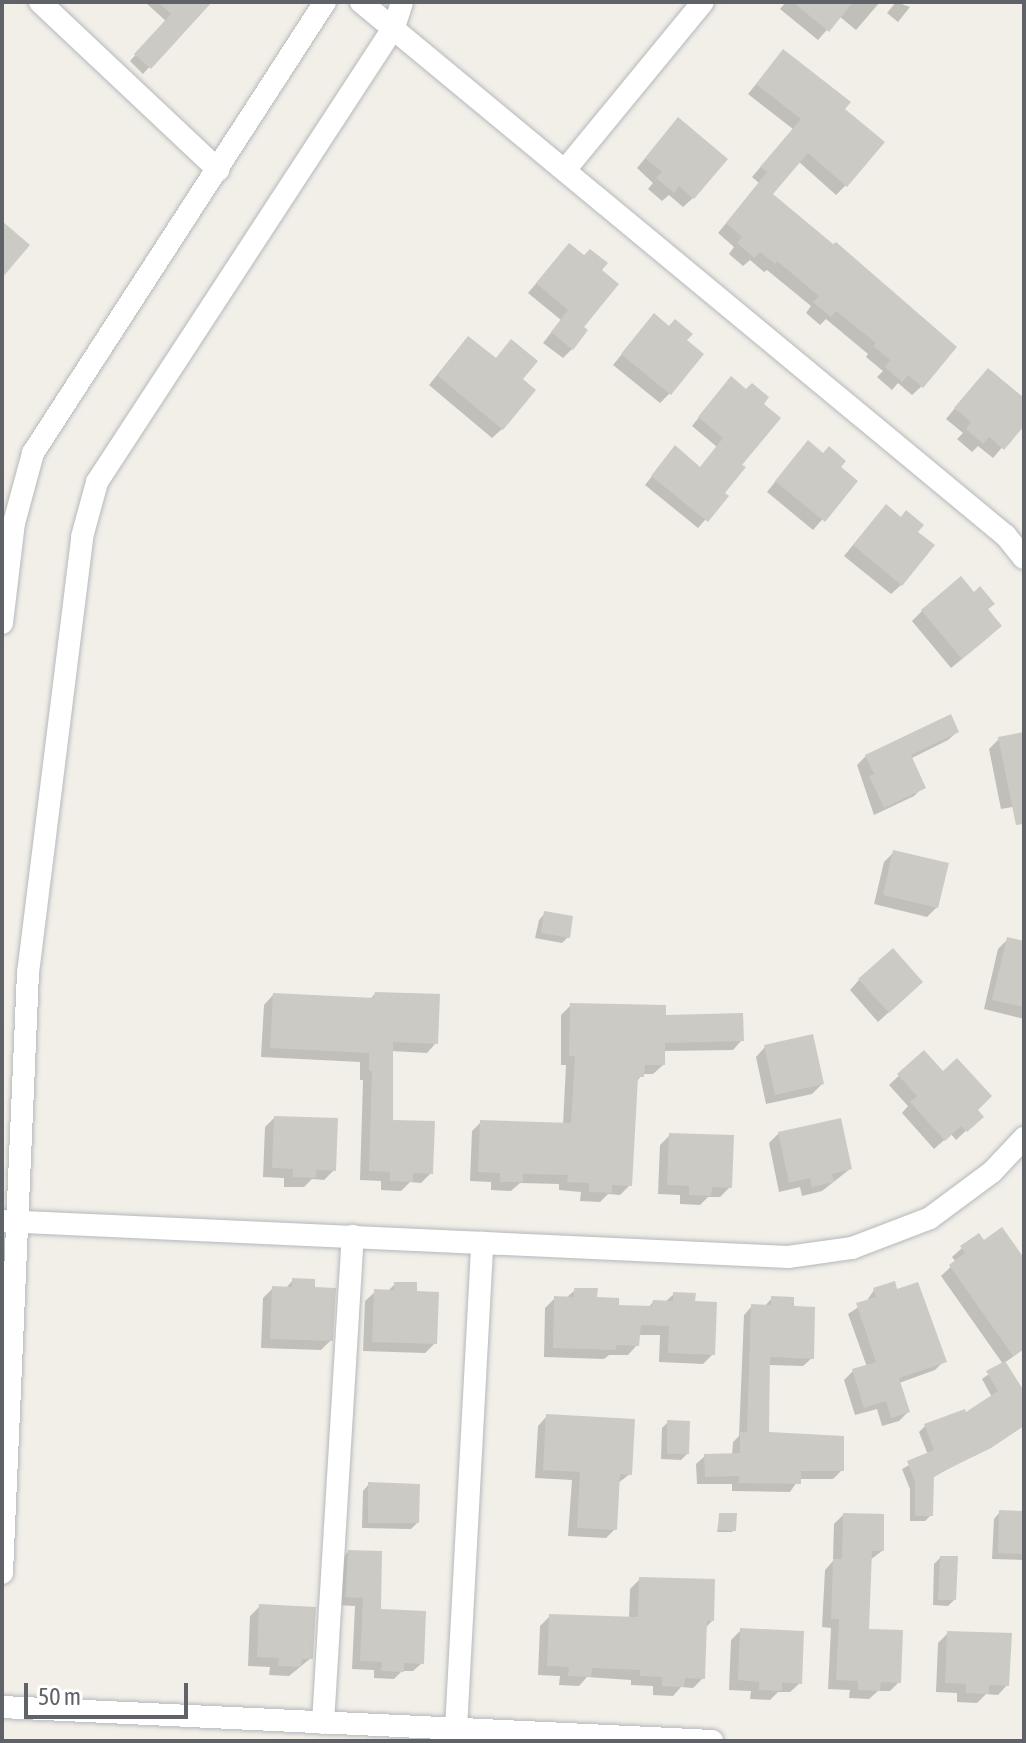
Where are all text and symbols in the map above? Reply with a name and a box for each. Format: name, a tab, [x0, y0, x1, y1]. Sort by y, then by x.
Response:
scale bar	[28, 1667, 192, 1717]
text: 50 m	[38, 1683, 81, 1710]

